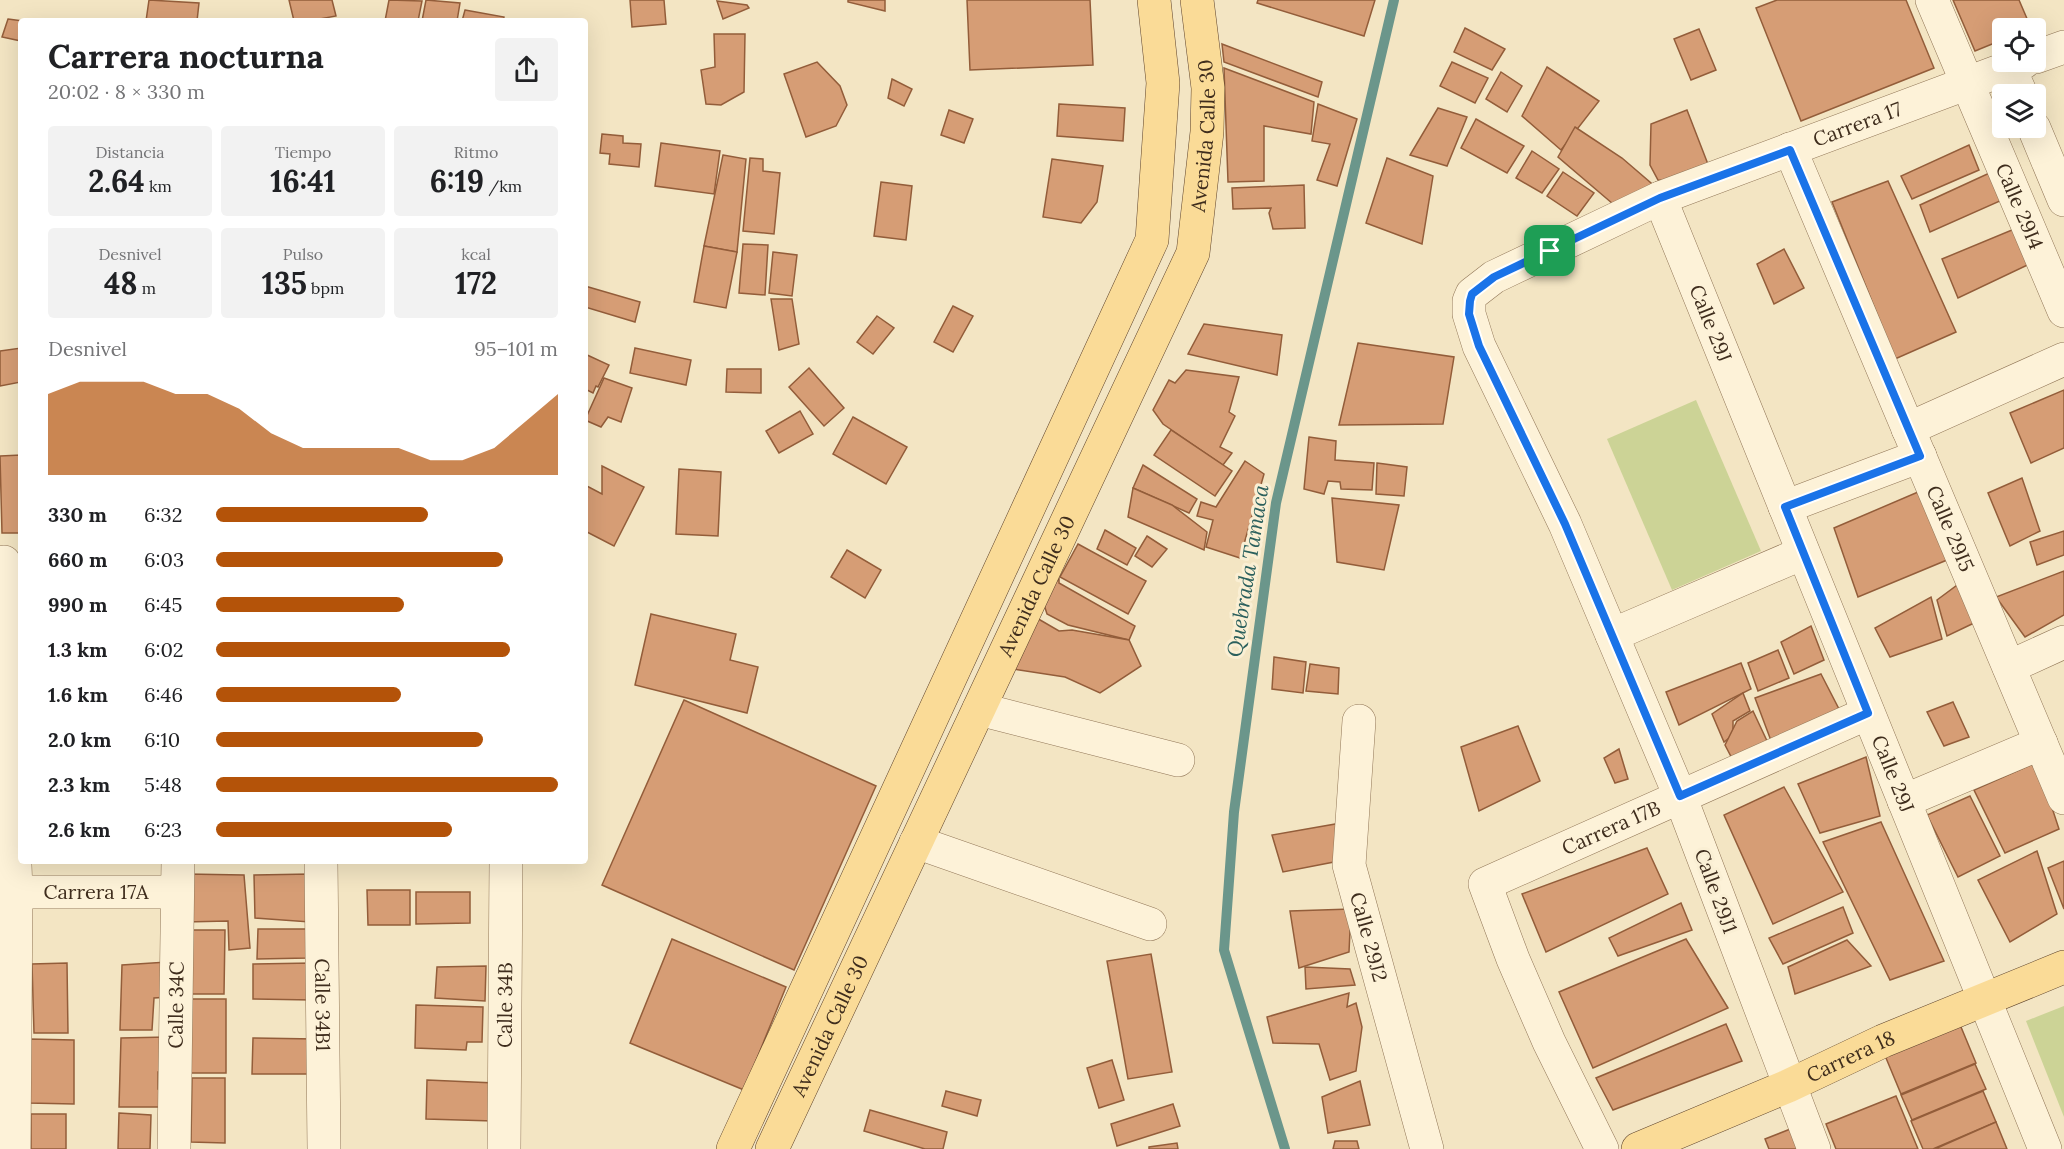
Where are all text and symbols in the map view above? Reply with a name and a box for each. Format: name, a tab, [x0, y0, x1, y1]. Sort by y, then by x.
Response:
map controls	[1992, 18, 2046, 138]
button: locate	[1992, 18, 2046, 72]
text: Carrera nocturna	[48, 35, 324, 77]
button: share	[495, 38, 558, 101]
street label: Avenida Calle 30	[1185, 58, 1220, 214]
text: 20:02 · 8 × 330 m	[48, 79, 205, 104]
button: layers	[1992, 84, 2046, 138]
street label: Carrera 17	[1809, 96, 1905, 152]
text: Distancia	[95, 142, 165, 162]
text: Tiempo	[275, 142, 331, 162]
text: Ritmo	[454, 142, 498, 162]
street label: Calle 29I4	[1991, 159, 2049, 253]
text: 2.64	[88, 162, 145, 200]
text: 16:41	[270, 162, 336, 200]
text: 6:19	[430, 162, 484, 200]
text: km	[145, 176, 172, 196]
text: /km	[484, 176, 522, 196]
pin	[1524, 225, 1575, 276]
icon: arrive	[1533, 234, 1566, 267]
text: Desnivel	[98, 244, 162, 264]
text: Pulso	[283, 244, 323, 264]
text: kcal	[461, 244, 491, 264]
text: 48	[104, 264, 138, 302]
text: 135	[262, 264, 307, 302]
text: 172	[455, 264, 497, 302]
text: m	[138, 278, 156, 298]
text: bpm	[307, 278, 344, 298]
street label: Calle 29J	[1684, 281, 1738, 365]
text: Desnivel	[48, 336, 127, 361]
text: 95–101 m	[474, 336, 558, 361]
street label: Calle 29I5	[1921, 481, 1980, 575]
water label: Quebrada Tamaca	[1221, 482, 1275, 659]
text: 330 m	[48, 502, 107, 527]
text: 6:32	[144, 502, 182, 527]
street label: Avenida Calle 30	[992, 511, 1080, 661]
text: 660 m	[48, 547, 107, 572]
text: 6:03	[144, 547, 184, 572]
text: 990 m	[48, 592, 107, 617]
text: 6:45	[144, 592, 182, 617]
text: 1.3 km	[48, 637, 108, 662]
text: 6:02	[144, 637, 184, 662]
text: 1.6 km	[48, 682, 108, 707]
text: 6:46	[144, 682, 183, 707]
text: 2.0 km	[48, 727, 111, 752]
text: 6:10	[144, 727, 180, 752]
street label: Calle 29J	[1867, 731, 1920, 816]
text: 2.3 km	[48, 772, 110, 797]
text: 5:48	[144, 772, 182, 797]
street label: Carrera 17B	[1558, 794, 1664, 860]
text: 2.6 km	[48, 817, 110, 842]
text: 6:23	[144, 817, 182, 842]
street label: Calle 29J1	[1690, 845, 1743, 937]
street label: Carrera 17A	[43, 879, 149, 904]
street label: Calle 29J2	[1345, 889, 1393, 984]
street label: Avenida Calle 30	[785, 951, 873, 1101]
street label: Calle 34B1	[310, 958, 336, 1052]
street label: Calle 34C	[162, 961, 189, 1049]
street label: Calle 34B	[492, 962, 517, 1048]
street label: Carrera 18	[1802, 1025, 1898, 1088]

